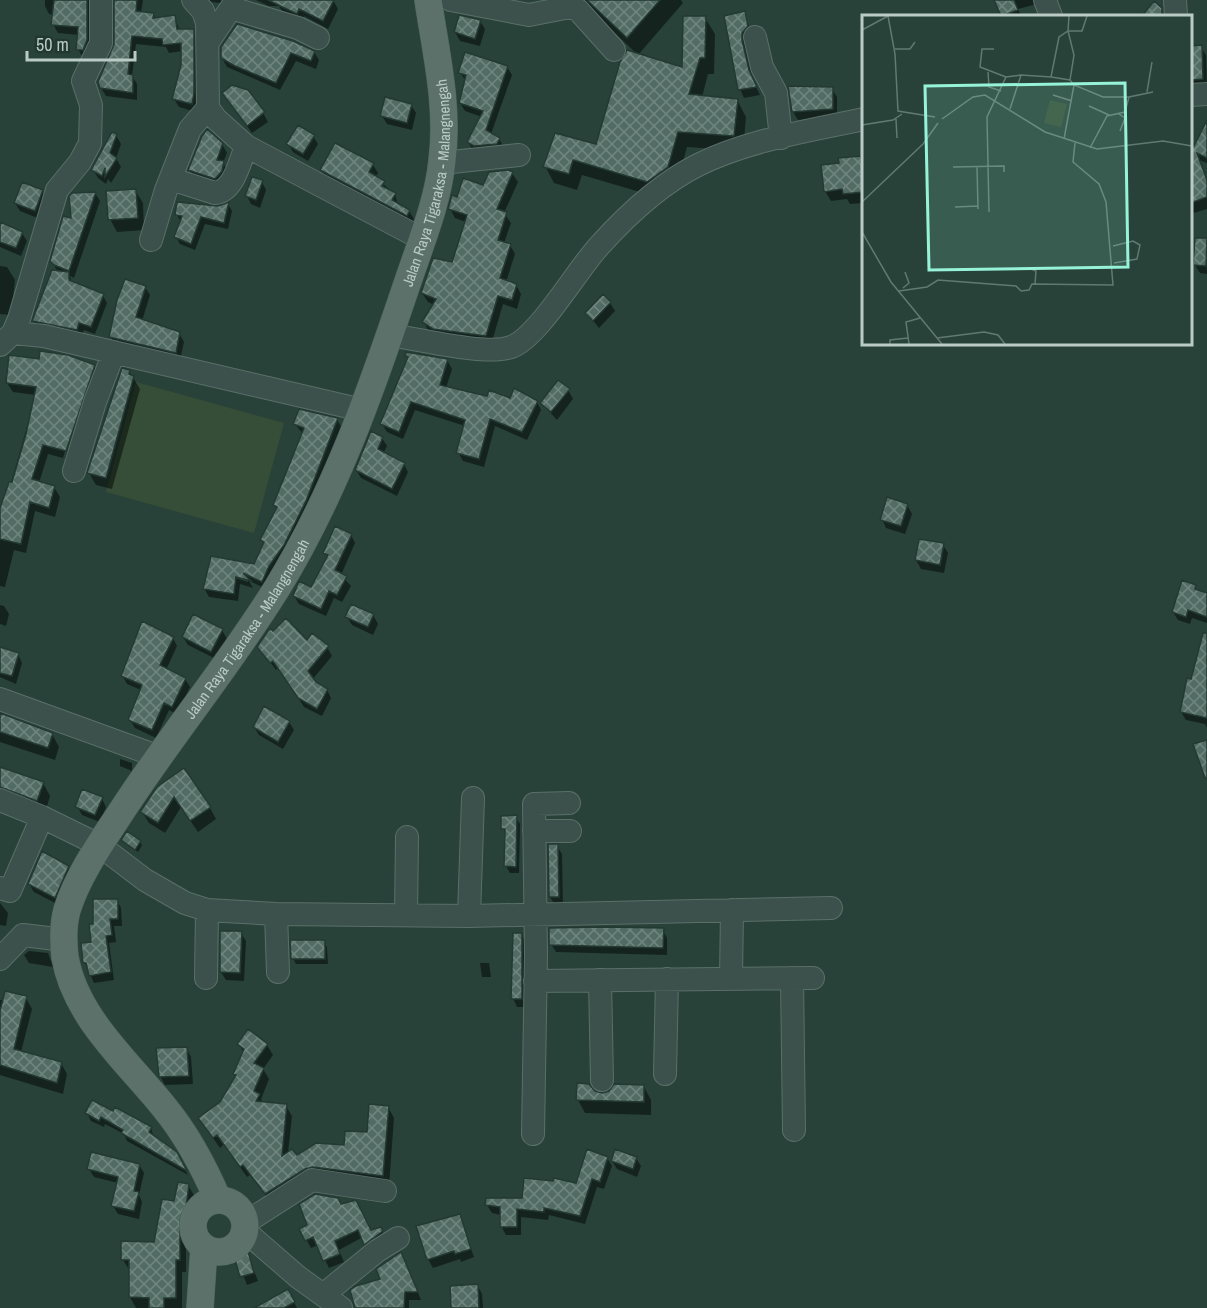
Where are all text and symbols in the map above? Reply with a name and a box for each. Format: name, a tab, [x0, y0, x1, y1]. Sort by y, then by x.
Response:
inset map	[862, 15, 1192, 345]
scale bar	[27, 24, 135, 62]
text: 50 m	[36, 32, 69, 57]
street label: Jalan Raya Tigaraksa - Malangnengah	[396, 78, 455, 289]
street label: Jalan Raya Tigaraksa - Malangnengah	[179, 535, 314, 723]

